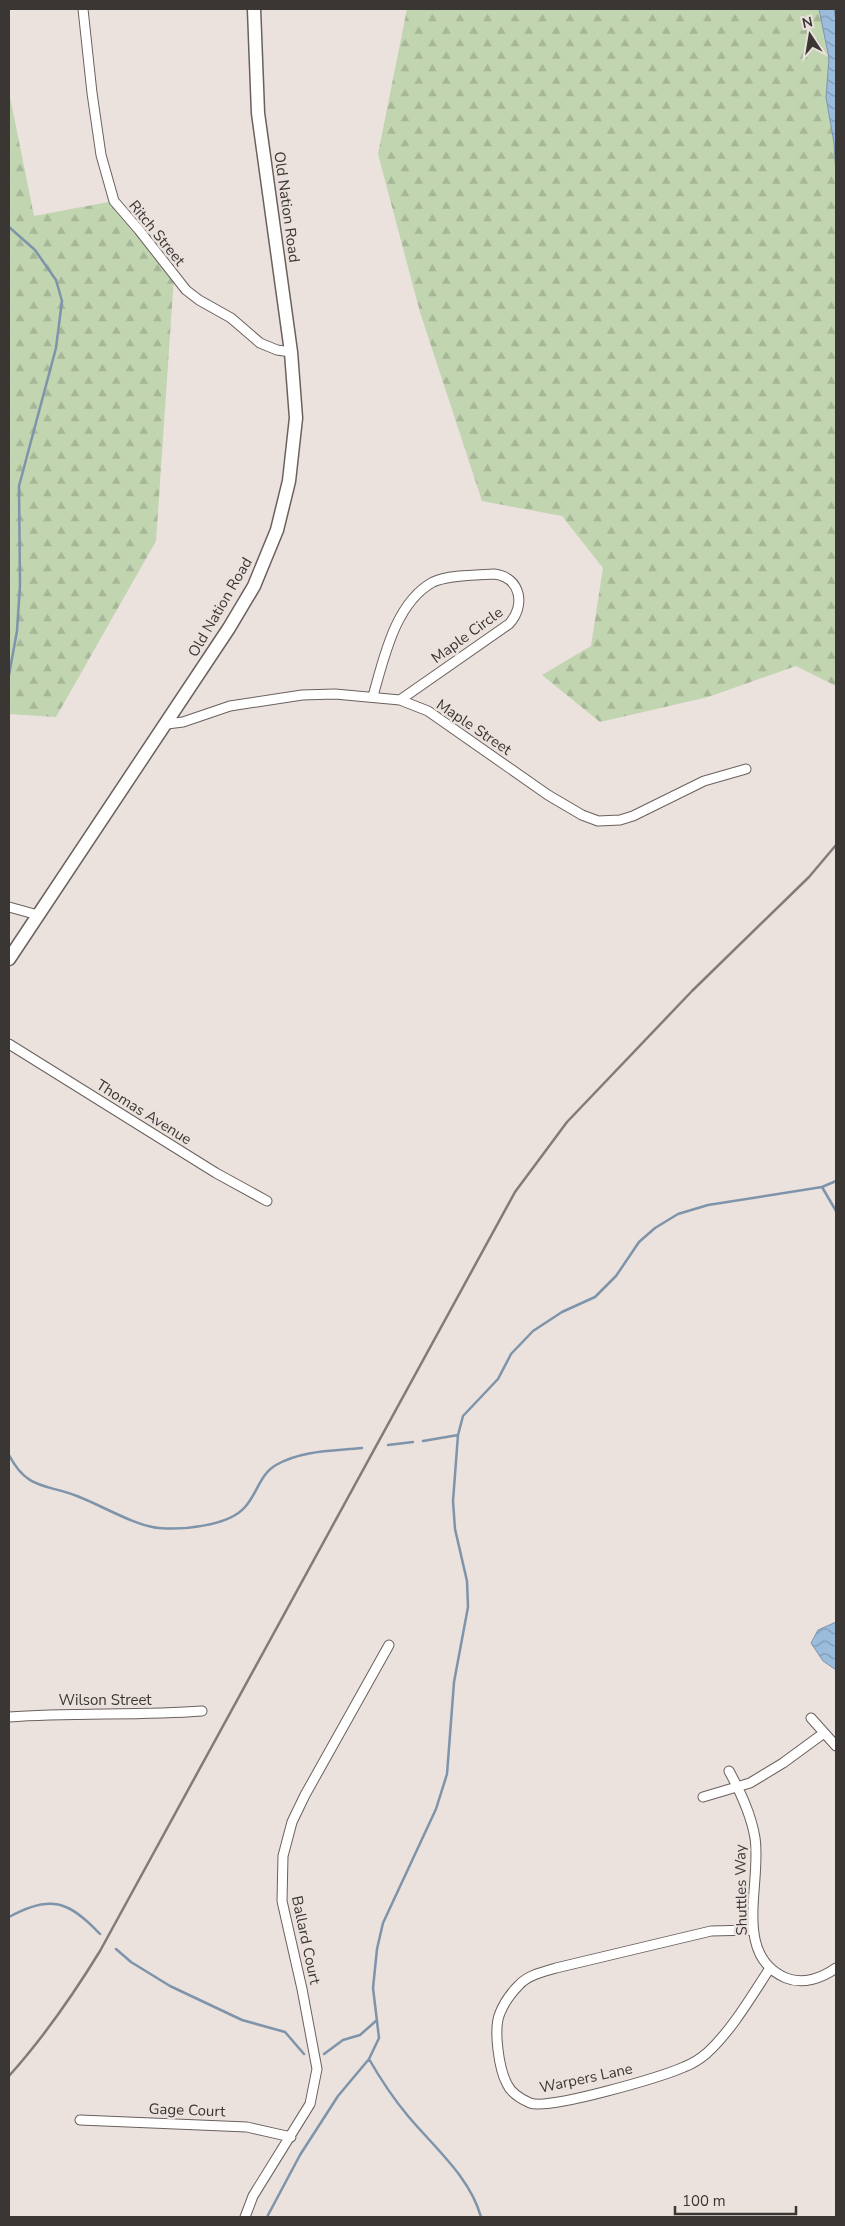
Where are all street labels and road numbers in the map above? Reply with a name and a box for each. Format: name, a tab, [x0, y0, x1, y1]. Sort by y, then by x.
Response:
street label: Old Nation Road	[269, 150, 305, 264]
street label: Ritch Street	[124, 196, 190, 271]
street label: Old Nation Road	[183, 554, 257, 660]
street label: Maple Circle	[427, 602, 507, 668]
street label: Maple Street	[432, 694, 516, 760]
street label: Thomas Avenue	[93, 1075, 195, 1149]
street label: Wilson Street	[58, 1690, 152, 1710]
street label: Shuttles Way	[730, 1844, 752, 1936]
street label: Ballard Court	[287, 1894, 325, 1987]
street label: Warpers Lane	[538, 2058, 634, 2098]
street label: Gage Court	[148, 2099, 226, 2121]

